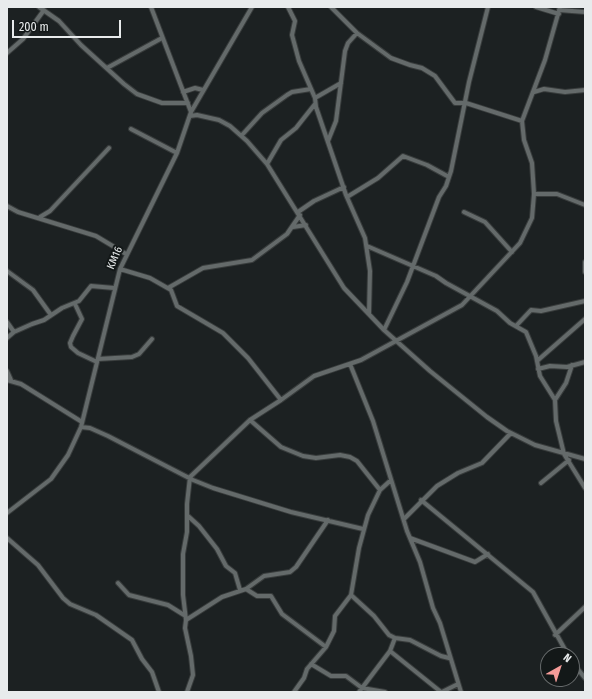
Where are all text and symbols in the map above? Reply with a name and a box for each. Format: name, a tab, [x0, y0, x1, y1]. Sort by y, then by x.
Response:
scale bar	[14, 12, 123, 38]
text: 200 m	[19, 20, 49, 34]
street label: KM16	[104, 245, 126, 271]
north arrow	[540, 647, 580, 687]
text: N	[561, 651, 574, 665]

